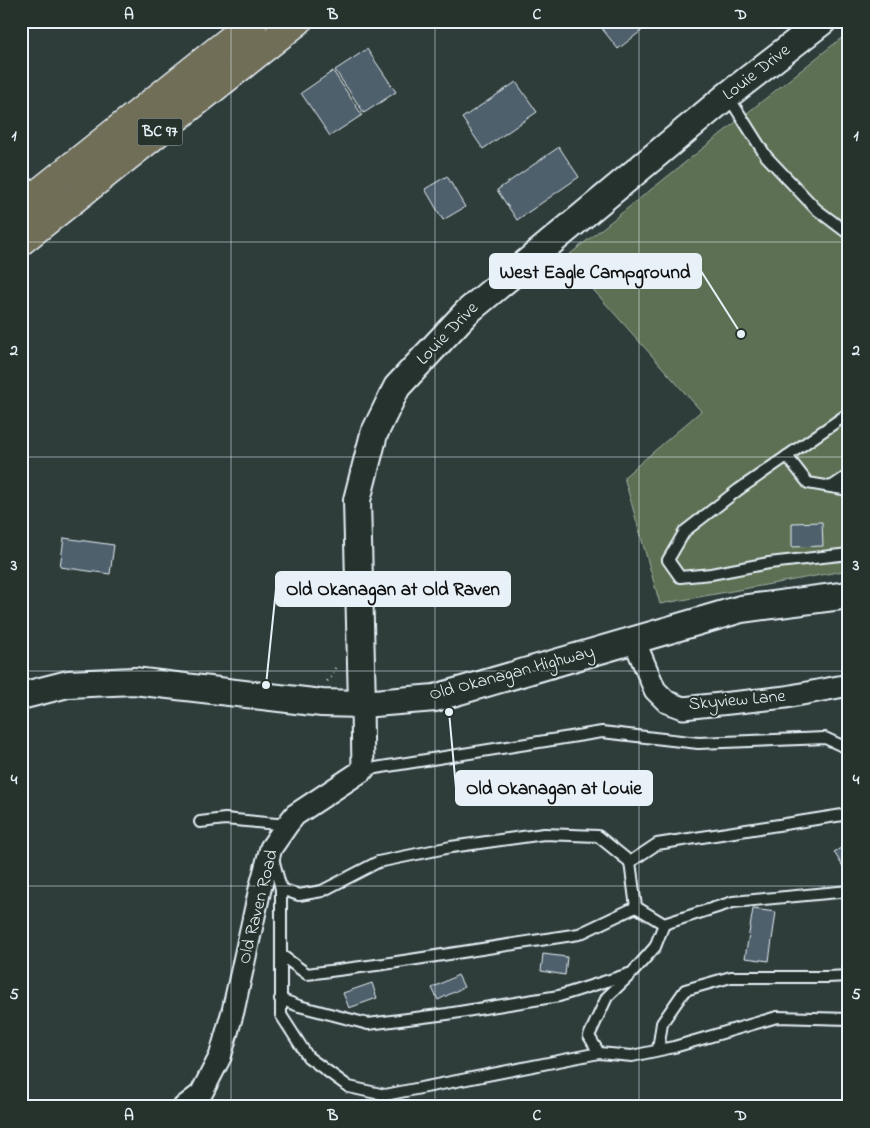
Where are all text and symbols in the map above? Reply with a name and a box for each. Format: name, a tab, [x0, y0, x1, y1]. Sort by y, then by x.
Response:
text: A	[124, 3, 134, 27]
text: B	[327, 3, 339, 27]
text: C	[533, 3, 542, 27]
text: D	[734, 3, 747, 27]
street label: Louie Drive	[718, 38, 797, 108]
road number: BC 97	[138, 118, 182, 146]
text: 1	[11, 124, 17, 148]
text: 1	[853, 124, 859, 148]
callout: West Eagle Campground	[490, 254, 701, 288]
text: West Eagle Campground	[499, 260, 691, 289]
street label: Louie Drive	[411, 296, 486, 372]
text: 2	[9, 339, 18, 363]
text: 2	[851, 339, 860, 363]
text: 3	[10, 554, 18, 578]
text: 3	[852, 554, 860, 578]
callout: Old Okanagan at Old Raven	[276, 572, 510, 606]
text: Old Okanagan at Old Raven	[286, 577, 500, 606]
street label: Old Okanagan Highway	[427, 639, 598, 710]
street label: Skyview Lane	[687, 684, 788, 718]
text: 4	[10, 768, 18, 792]
text: 4	[852, 768, 860, 792]
callout: Old Okanagan at Louie	[456, 771, 652, 805]
text: Old Okanagan at Louie	[466, 776, 642, 805]
street label: Old Raven Road	[232, 847, 286, 967]
text: 5	[9, 983, 19, 1007]
text: 5	[851, 983, 861, 1007]
text: A	[124, 1104, 134, 1128]
text: B	[327, 1104, 339, 1128]
text: C	[533, 1104, 542, 1128]
text: D	[734, 1104, 747, 1128]

